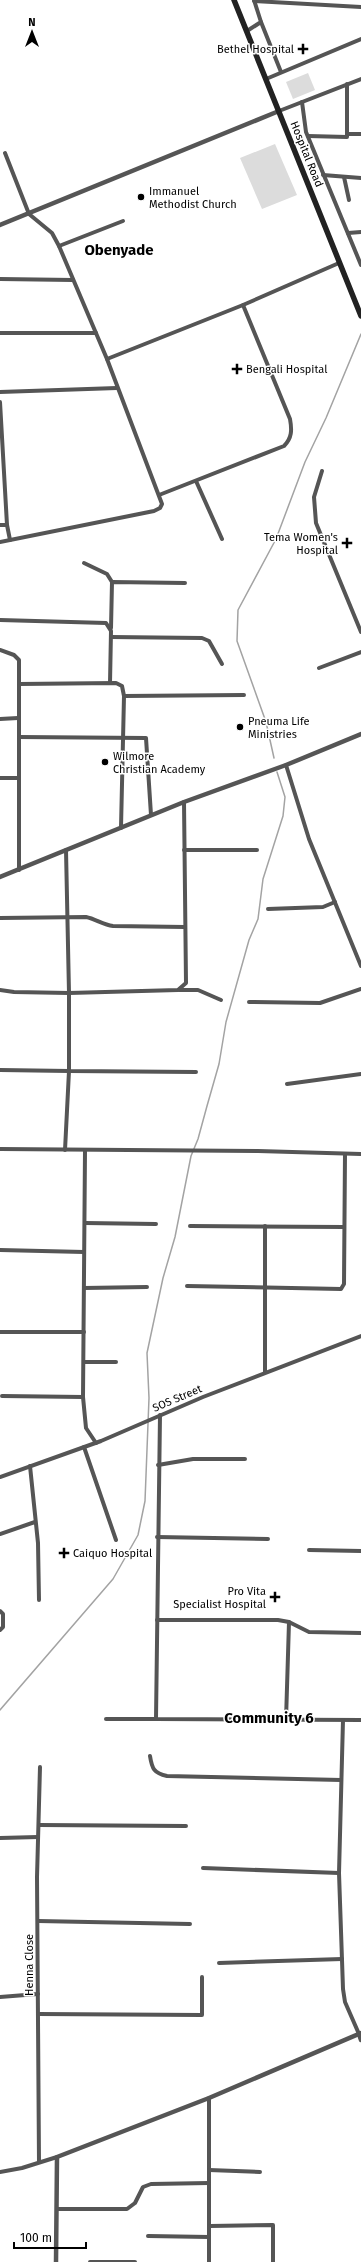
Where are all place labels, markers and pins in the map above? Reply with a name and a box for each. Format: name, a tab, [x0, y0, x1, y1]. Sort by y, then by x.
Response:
place label: Bethel Hospital	[217, 43, 294, 56]
marker: Bethel Hospital	[297, 43, 309, 55]
place label: Immanuel Methodist Church	[149, 185, 237, 211]
marker: Immanuel Methodist Church	[136, 192, 146, 202]
marker: Bengali Hospital	[231, 363, 243, 375]
place label: Bengali Hospital	[246, 363, 327, 376]
place label: Tema Women's Hospital	[264, 531, 338, 557]
marker: Tema Women's Hospital	[341, 537, 353, 549]
place label: Pneuma Life Ministries	[248, 715, 310, 741]
marker: Pneuma Life Ministries	[235, 722, 245, 732]
place label: Wilmore Christian Academy	[113, 750, 206, 776]
marker: Wilmore Christian Academy	[100, 757, 110, 767]
marker: Caiquo Hospital	[58, 1547, 70, 1559]
place label: Caiquo Hospital	[73, 1547, 152, 1560]
place label: Pro Vita Specialist Hospital	[173, 1585, 266, 1611]
marker: Pro Vita Specialist Hospital	[269, 1591, 281, 1603]

